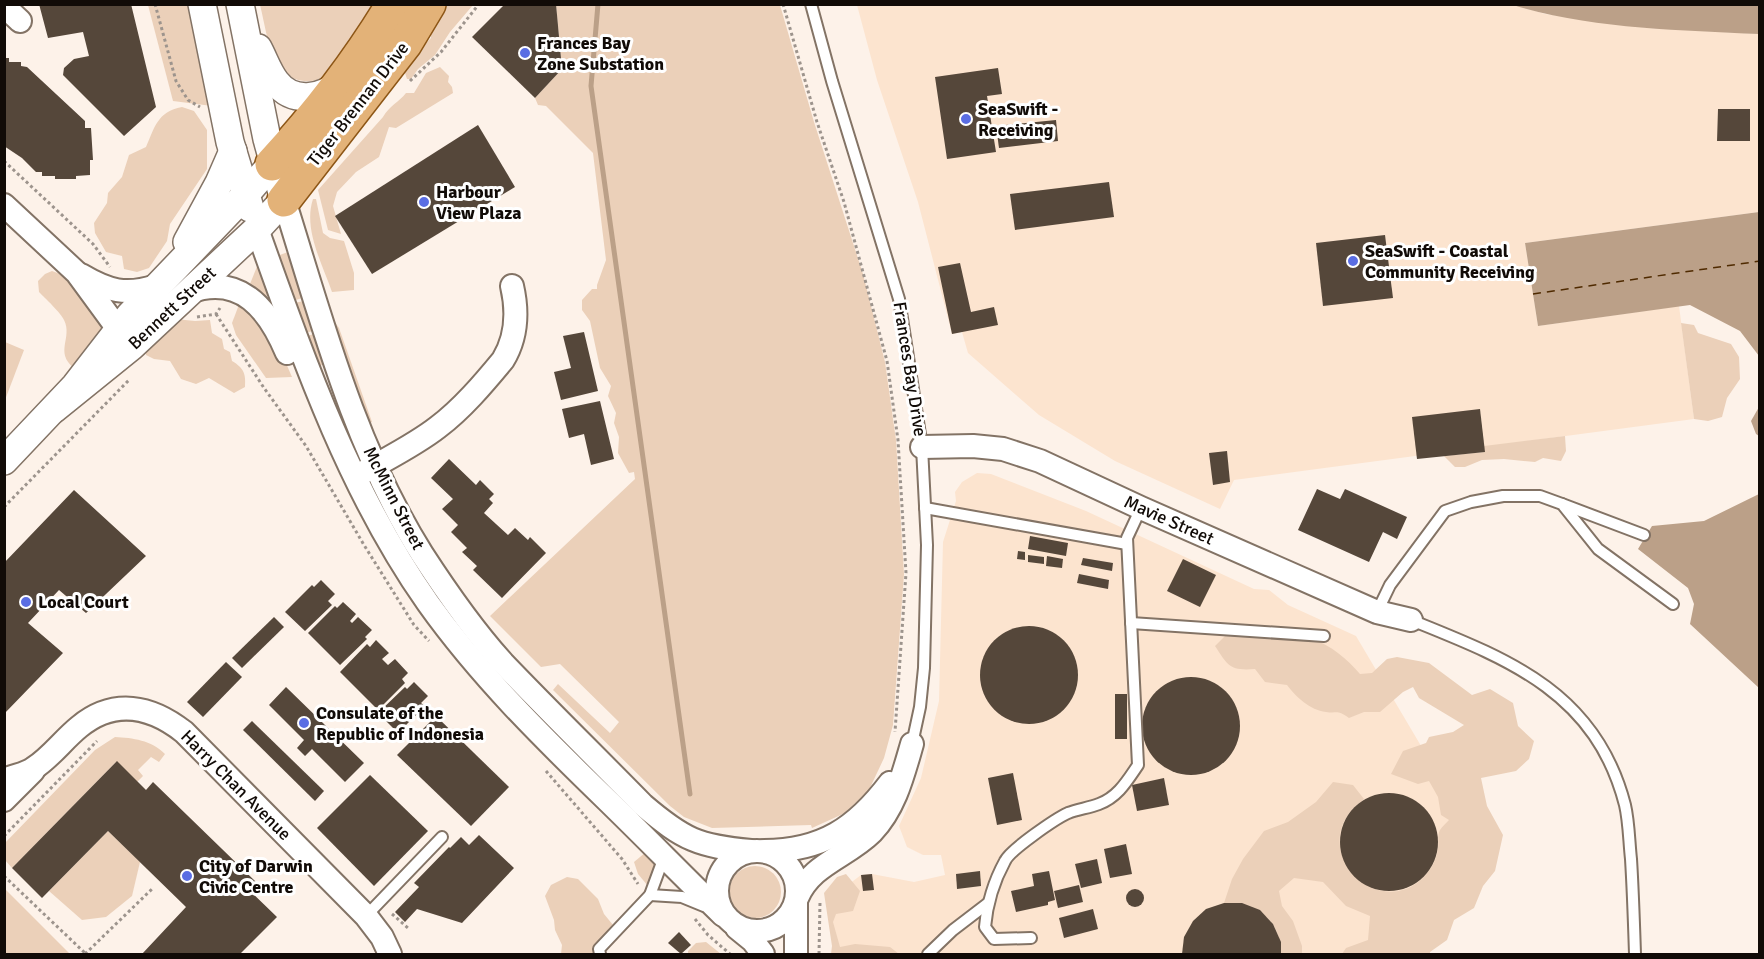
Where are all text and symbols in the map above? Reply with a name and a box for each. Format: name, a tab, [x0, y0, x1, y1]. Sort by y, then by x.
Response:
place label: Frances Bay Zone Substation	[537, 32, 664, 75]
street label: Tiger Brennan Drive	[303, 38, 413, 170]
marker: Frances Bay Zone Substation	[518, 46, 532, 60]
place label: SeaSwift - Receiving	[978, 98, 1059, 141]
marker: SeaSwift - Receiving	[959, 112, 973, 126]
place label: Harbour View Plaza	[436, 181, 522, 224]
marker: Harbour View Plaza	[417, 195, 431, 209]
place label: SeaSwift - Coastal Community Receiving	[1365, 240, 1535, 283]
marker: SeaSwift - Coastal Community Receiving	[1346, 254, 1360, 268]
street label: Bennett Street	[124, 262, 220, 354]
street label: Frances Bay Drive	[888, 300, 932, 438]
street label: McMinn Street	[359, 443, 429, 553]
street label: Mavie Street	[1121, 490, 1217, 550]
place label: Local Court	[38, 591, 129, 613]
marker: Local Court	[19, 595, 33, 609]
place label: Consulate of the Republic of Indonesia	[316, 702, 484, 745]
marker: Consulate of the Republic of Indonesia	[297, 716, 311, 730]
street label: Harry Chan Avenue	[176, 725, 296, 845]
place label: City of Darwin Civic Centre	[199, 855, 313, 898]
marker: City of Darwin Civic Centre	[180, 869, 194, 883]

